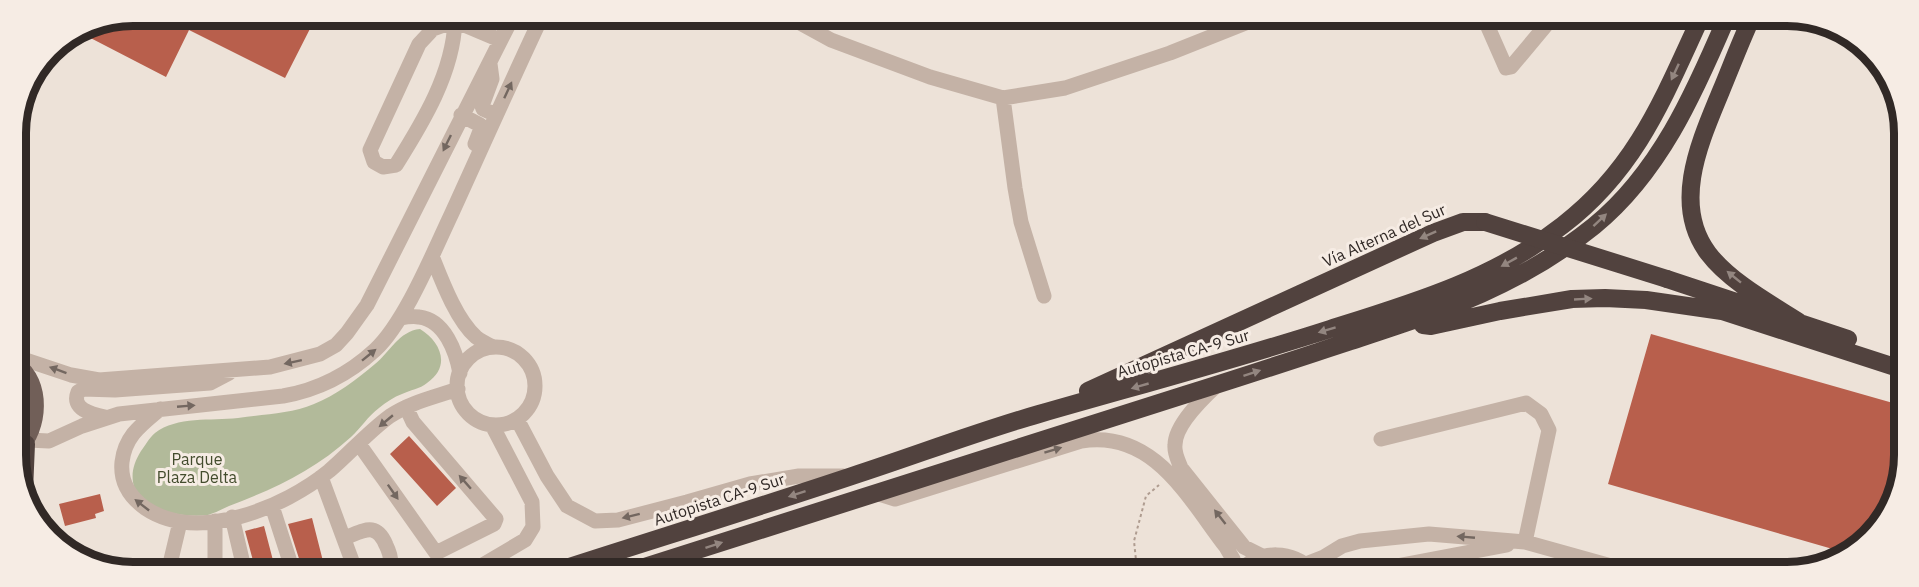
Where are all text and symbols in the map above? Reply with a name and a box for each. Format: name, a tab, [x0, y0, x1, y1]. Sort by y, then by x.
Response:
one-way arrow	[1671, 63, 1680, 80]
one-way arrow	[503, 82, 512, 99]
one-way arrow	[443, 134, 452, 151]
street label: Vía Alterna del Sur	[1319, 199, 1449, 271]
one-way arrow	[1592, 213, 1607, 227]
one-way arrow	[1419, 230, 1437, 240]
one-way arrow	[1500, 257, 1517, 267]
one-way arrow	[1727, 271, 1742, 284]
one-way arrow	[1573, 294, 1592, 303]
street label: Autopista CA-9 Sur	[1115, 325, 1252, 381]
one-way arrow	[1318, 326, 1336, 336]
one-way arrow	[361, 348, 377, 361]
one-way arrow	[283, 358, 302, 368]
one-way arrow	[49, 365, 67, 375]
one-way arrow	[1243, 368, 1261, 378]
one-way arrow	[1130, 381, 1149, 391]
one-way arrow	[176, 401, 195, 411]
one-way arrow	[378, 414, 393, 427]
one-way arrow	[1044, 445, 1062, 454]
park label: Parque Plaza Delta	[157, 449, 238, 487]
street label: Autopista CA-9 Sur	[651, 468, 787, 530]
one-way arrow	[459, 475, 472, 490]
one-way arrow	[387, 483, 399, 499]
one-way arrow	[788, 490, 806, 499]
one-way arrow	[134, 499, 150, 511]
one-way arrow	[1214, 509, 1227, 525]
one-way arrow	[622, 512, 640, 522]
one-way arrow	[1457, 532, 1476, 542]
one-way arrow	[705, 540, 723, 549]

